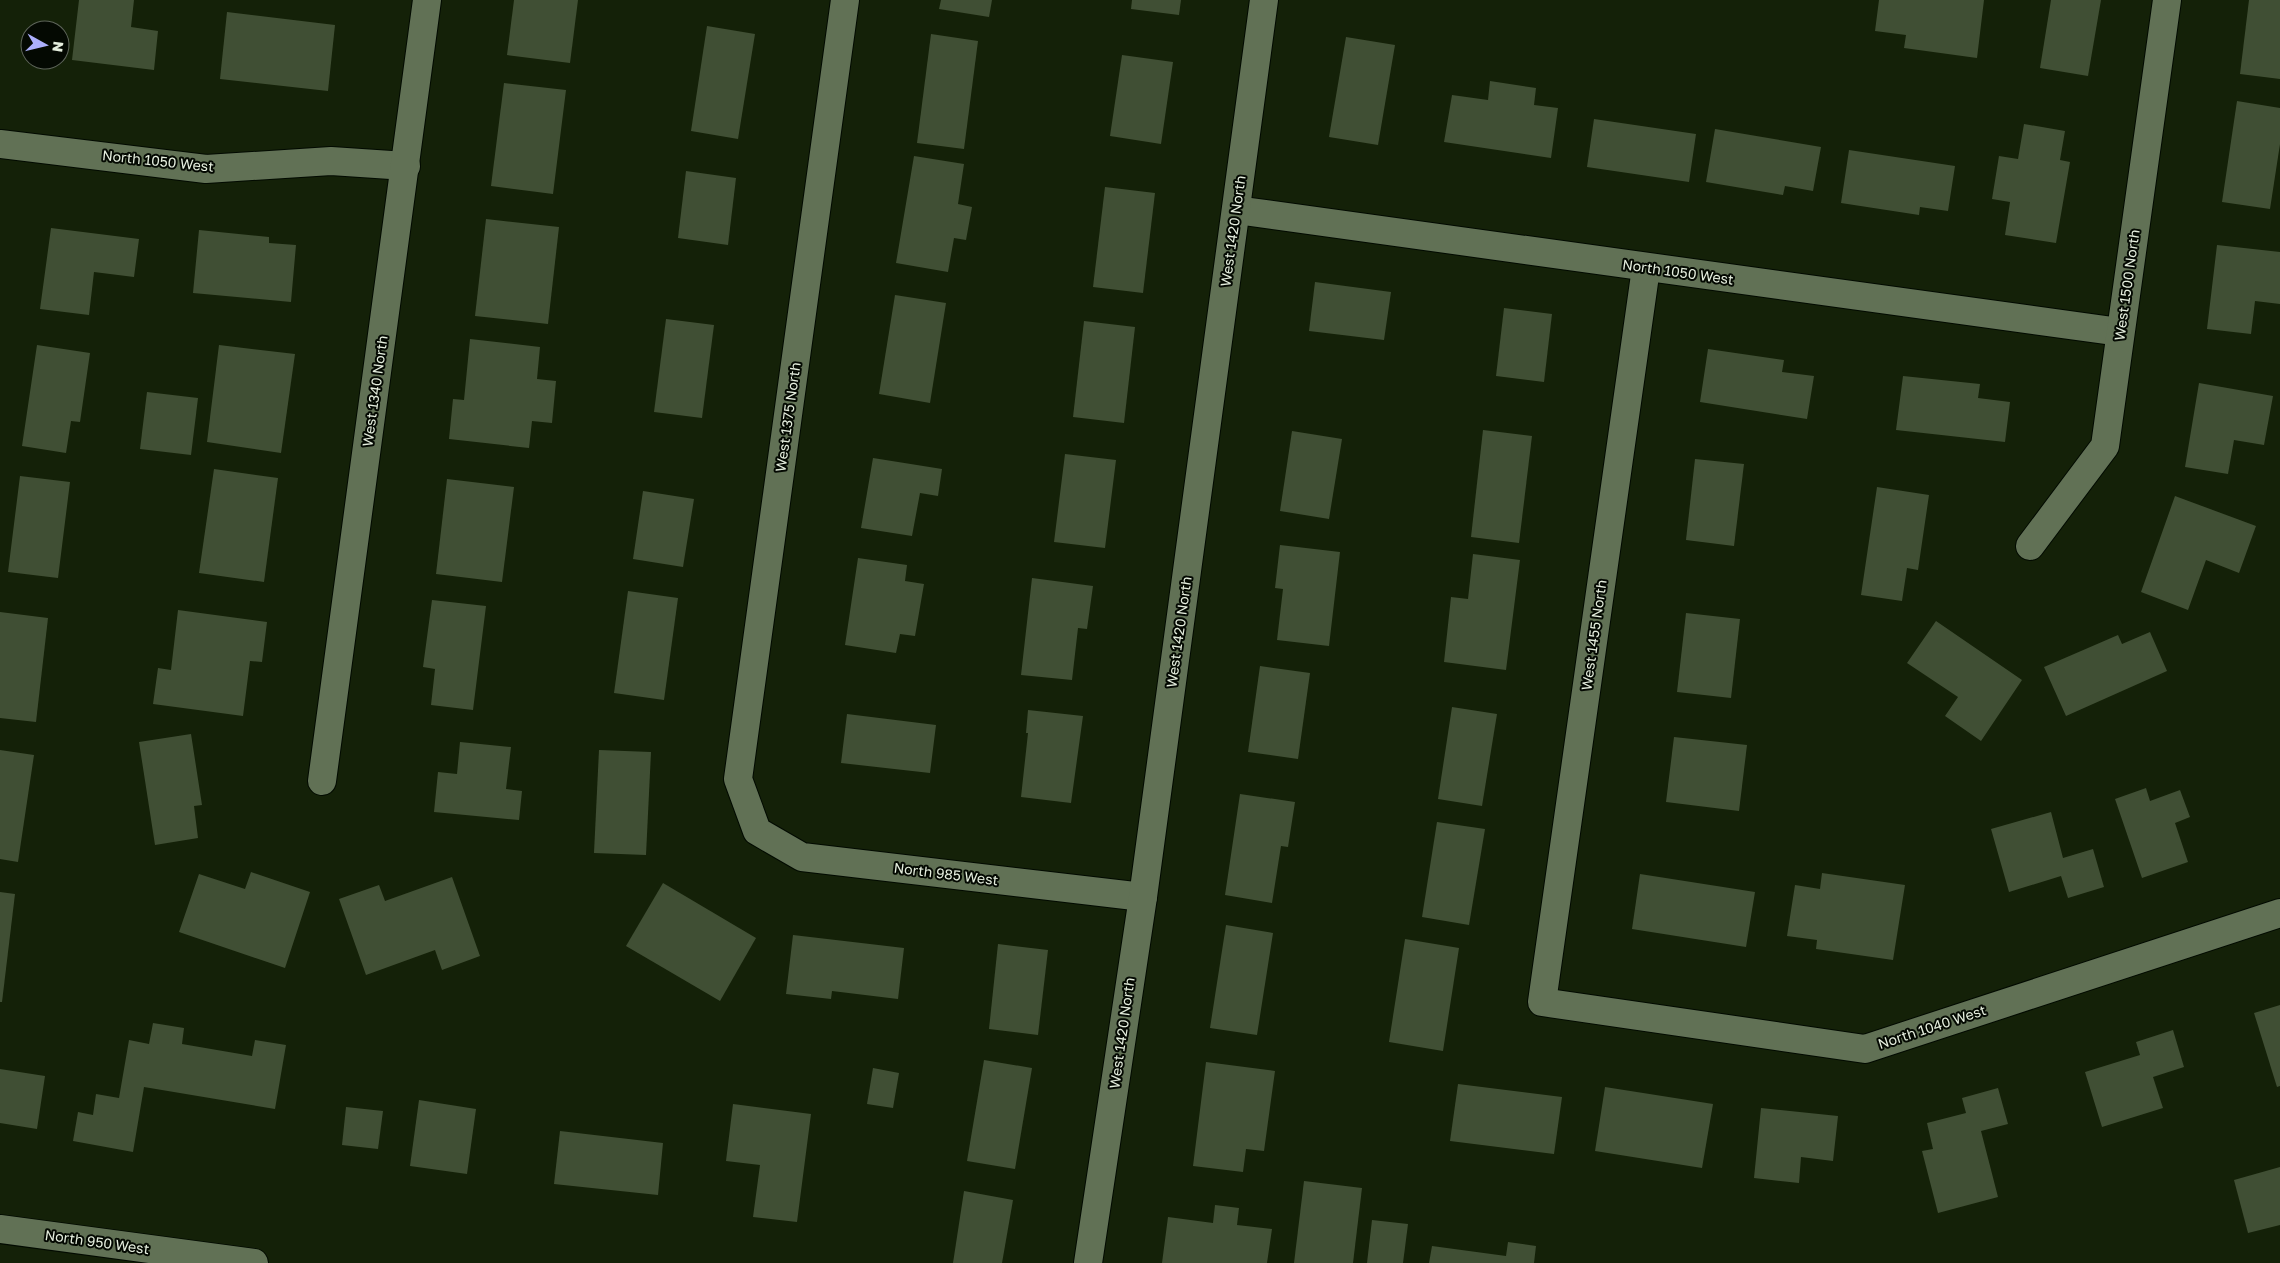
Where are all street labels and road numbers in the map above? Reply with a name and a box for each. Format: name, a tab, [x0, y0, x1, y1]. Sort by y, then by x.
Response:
street label: North 1050 West	[101, 146, 215, 175]
street label: West 1420 North	[1216, 174, 1249, 288]
street label: West 1500 North	[2110, 228, 2143, 342]
street label: North 1050 West	[1621, 255, 1735, 288]
street label: West 1340 North	[358, 334, 391, 448]
street label: West 1375 North	[771, 361, 804, 473]
street label: West 1420 North	[1162, 575, 1195, 689]
street label: West 1455 North	[1577, 578, 1610, 691]
street label: North 985 West	[893, 859, 999, 888]
street label: West 1420 North	[1105, 976, 1138, 1090]
street label: North 1040 West	[1876, 1001, 1988, 1052]
street label: North 950 West	[44, 1226, 150, 1257]

